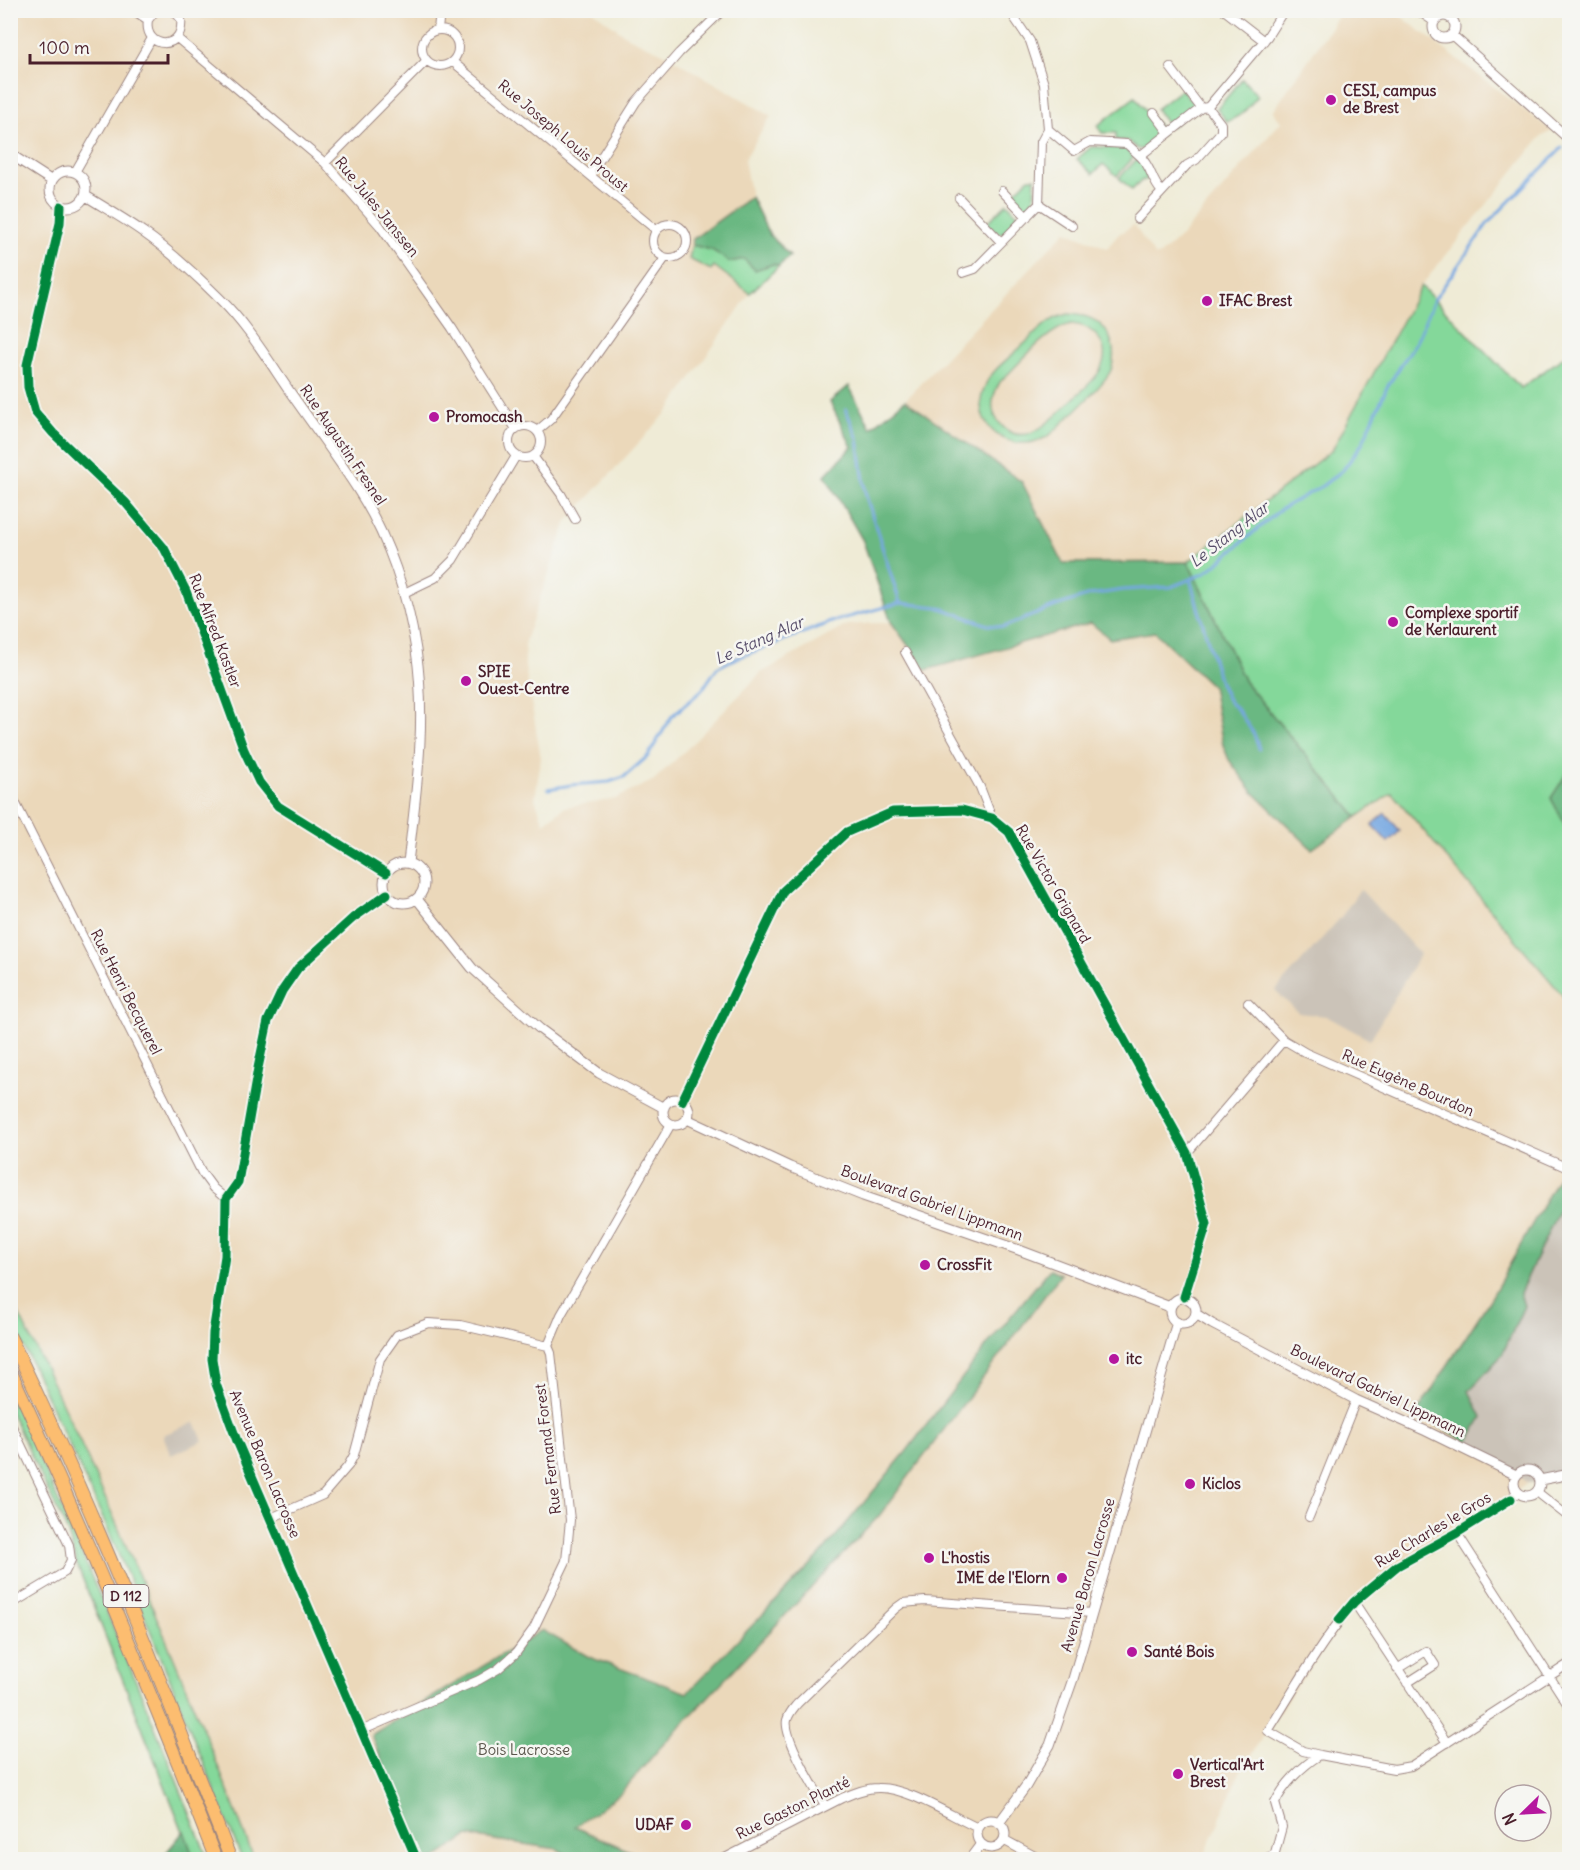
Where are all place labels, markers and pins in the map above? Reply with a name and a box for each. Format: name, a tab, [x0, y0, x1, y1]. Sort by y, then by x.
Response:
place label: CESI, campus de Brest	[1343, 81, 1437, 117]
marker: CESI, campus de Brest	[1324, 93, 1338, 107]
place label: IFAC Brest	[1219, 291, 1293, 310]
marker: IFAC Brest	[1200, 294, 1214, 308]
place label: Promocash	[446, 407, 523, 426]
marker: Promocash	[427, 410, 441, 424]
place label: Complexe sportif de Kerlaurent	[1405, 603, 1519, 639]
marker: Complexe sportif de Kerlaurent	[1386, 615, 1400, 629]
place label: SPIE Ouest-Centre	[478, 662, 569, 698]
marker: SPIE Ouest-Centre	[459, 674, 473, 688]
place label: CrossFit	[937, 1255, 993, 1274]
marker: CrossFit	[918, 1258, 932, 1272]
place label: itc	[1126, 1349, 1142, 1368]
marker: itc	[1107, 1352, 1121, 1366]
place label: Kiclos	[1202, 1474, 1241, 1493]
marker: Kiclos	[1183, 1477, 1197, 1491]
place label: L'hostis	[941, 1548, 990, 1567]
marker: L'hostis	[922, 1551, 936, 1565]
place label: IME de l'Elorn	[957, 1568, 1050, 1587]
marker: IME de l'Elorn	[1055, 1571, 1069, 1585]
place label: Santé Bois	[1144, 1642, 1215, 1661]
marker: Santé Bois	[1125, 1645, 1139, 1659]
place label: Vertical'Art Brest	[1190, 1755, 1265, 1791]
marker: Vertical'Art Brest	[1171, 1767, 1185, 1781]
place label: UDAF	[635, 1815, 674, 1834]
marker: UDAF	[679, 1818, 693, 1832]

